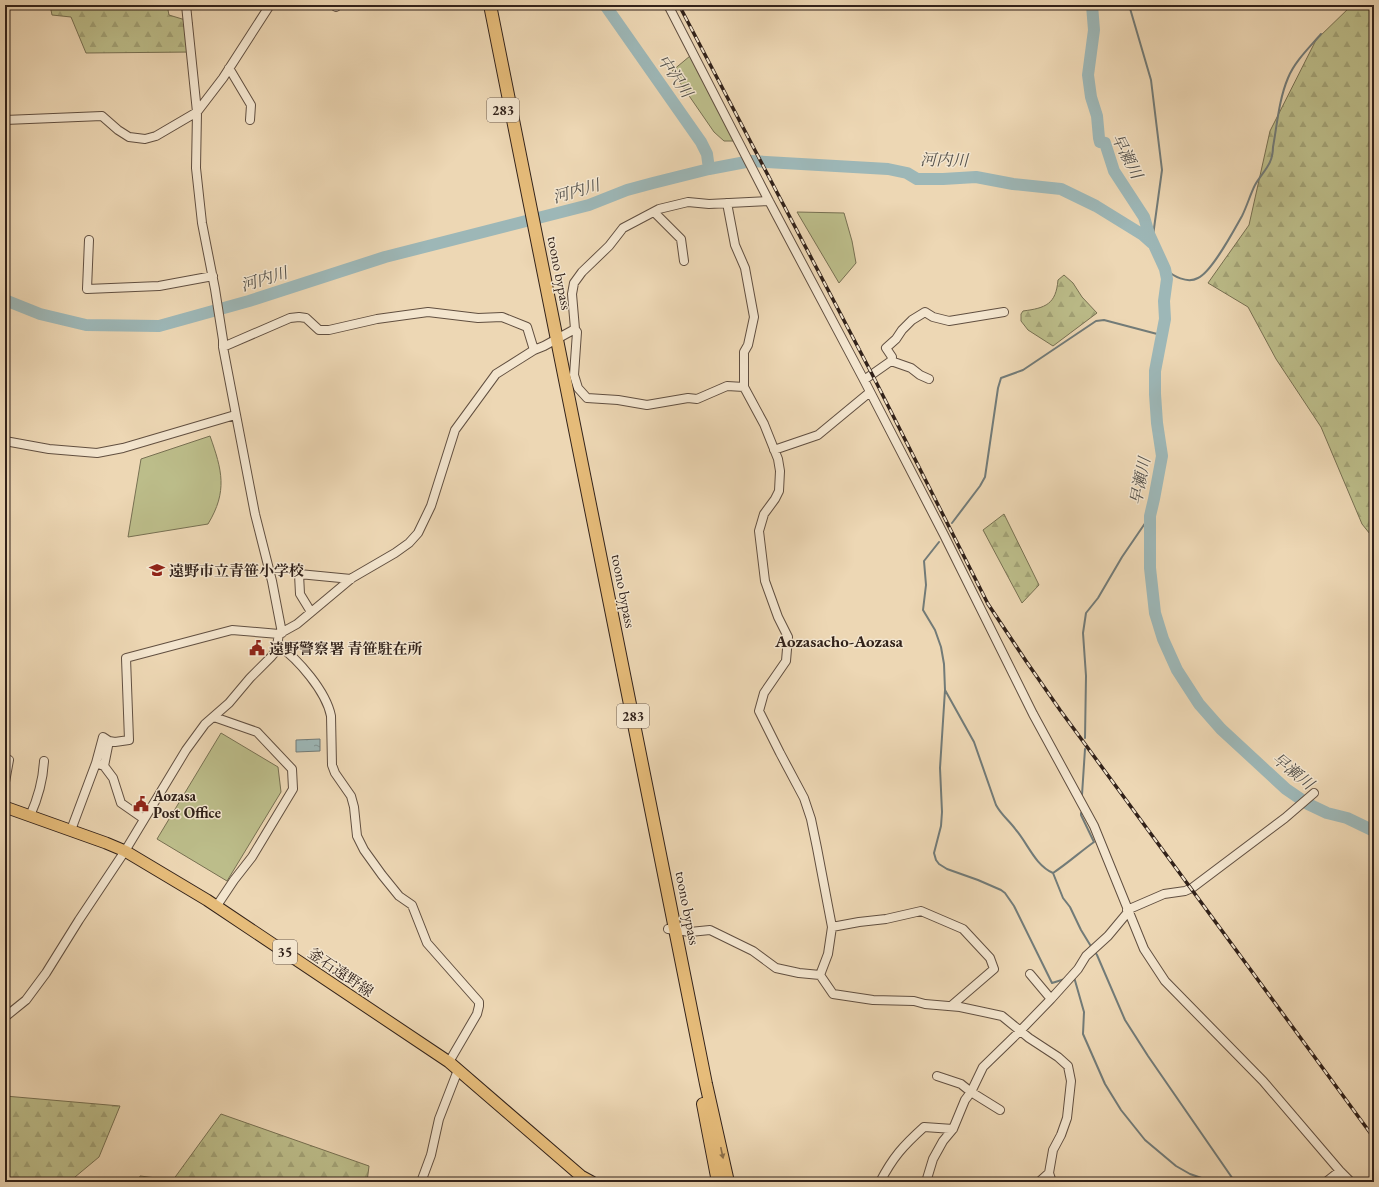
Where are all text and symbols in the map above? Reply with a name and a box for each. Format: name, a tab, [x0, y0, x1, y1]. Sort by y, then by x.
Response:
water label: 中沢川	[653, 50, 699, 103]
road number: 283	[487, 98, 519, 122]
water label: 早瀬川	[1107, 130, 1148, 184]
water label: 河内川	[920, 149, 970, 171]
water label: 河内川	[550, 174, 604, 208]
street label: toono bypass	[544, 234, 577, 312]
water label: 河内川	[238, 261, 292, 296]
water label: 早瀬川	[1125, 453, 1155, 507]
street label: toono bypass	[608, 552, 641, 630]
school or university icon: 遠野市立青笹小学校	[148, 561, 166, 579]
place label: 遠野市立青笹小学校	[169, 561, 304, 580]
district label: Aozasacho-Aozasa	[774, 630, 904, 652]
public building icon: 遠野警察署 青笹駐在所	[248, 639, 266, 657]
place label: 遠野警察署 青笹駐在所	[269, 639, 423, 658]
road number: 283	[617, 704, 649, 728]
water label: 早瀬川	[1268, 748, 1320, 796]
place label: Aozasa Post Office	[152, 786, 221, 822]
public building icon: Aozasa Post Office	[132, 795, 150, 813]
street label: toono bypass	[672, 869, 705, 947]
road number: 35	[273, 940, 297, 964]
street label: 釜石遠野線	[305, 943, 377, 1001]
one-way arrow	[719, 1147, 725, 1159]

